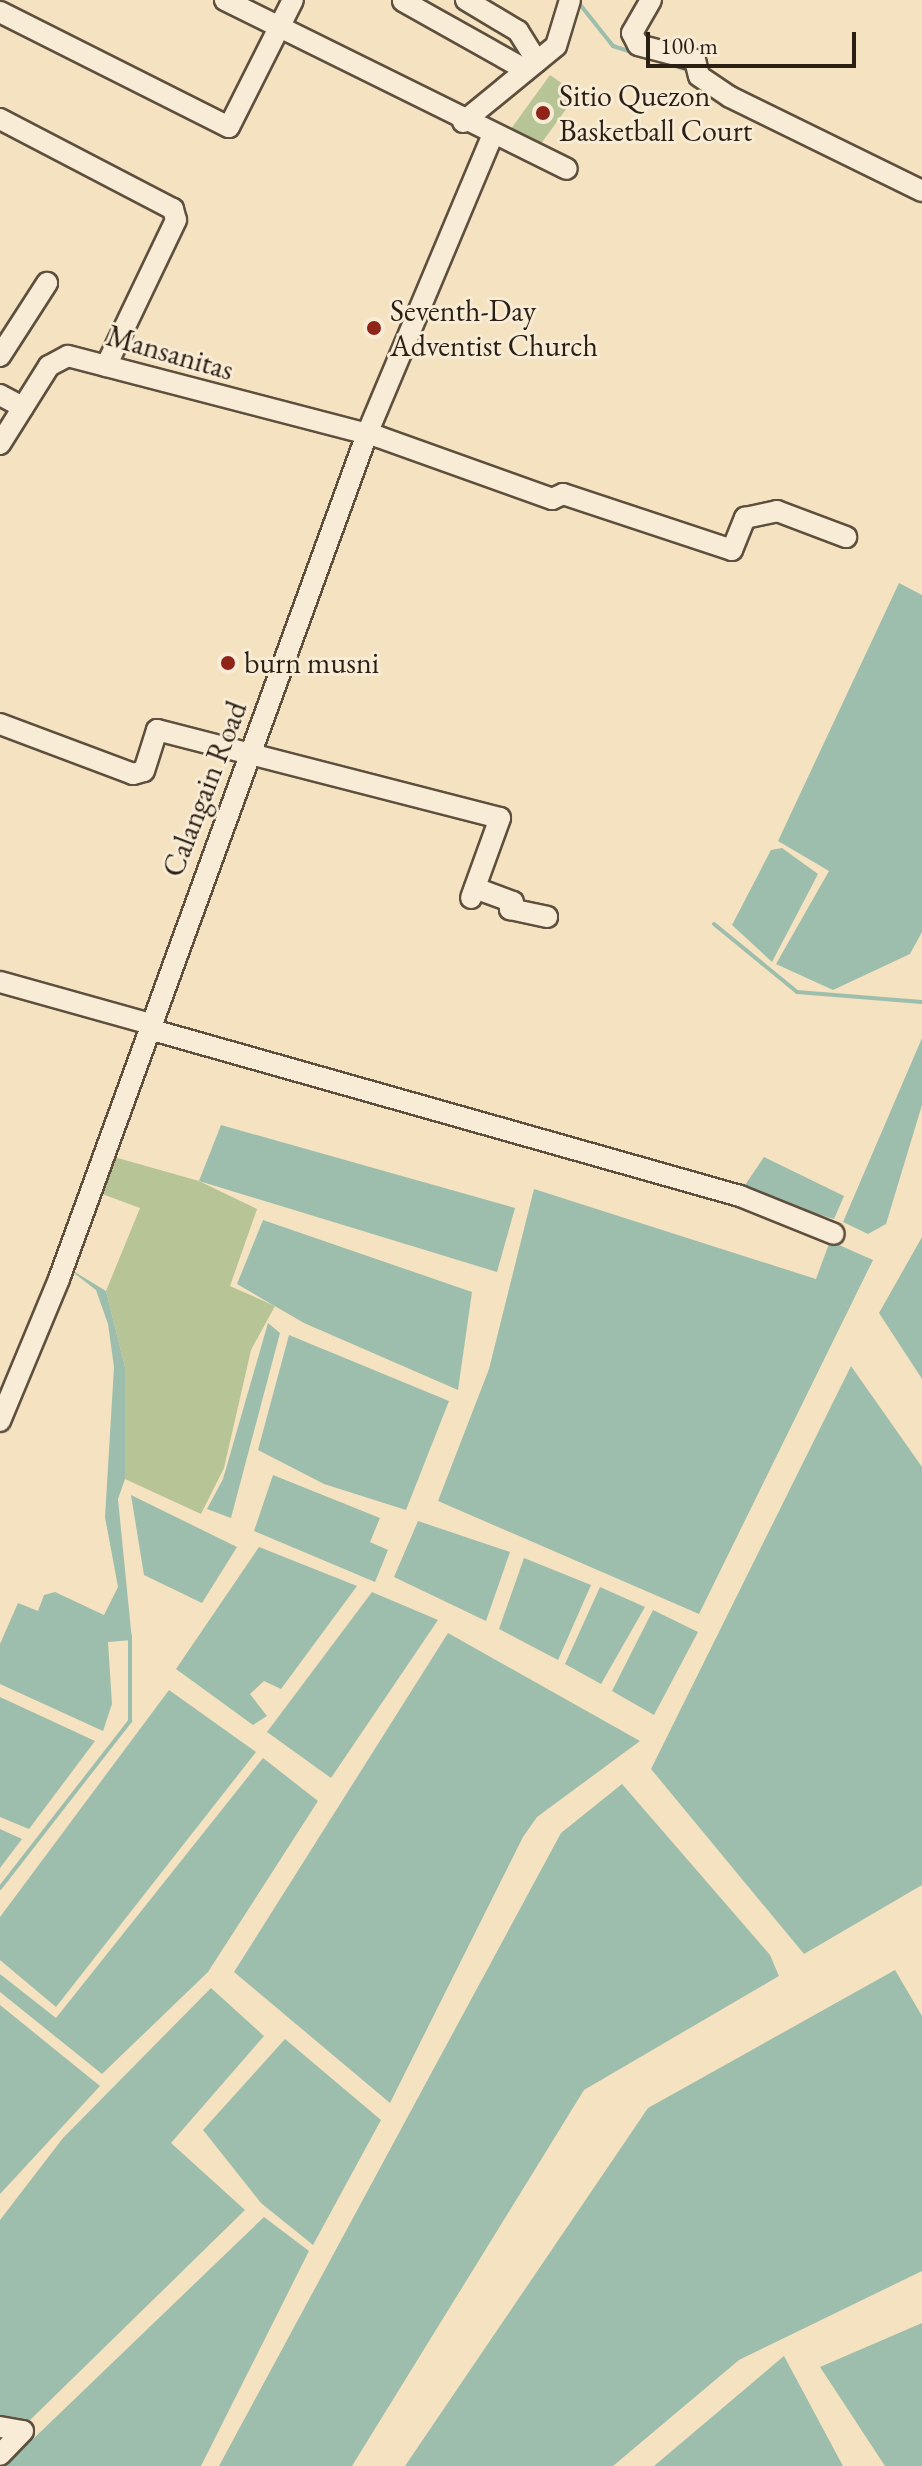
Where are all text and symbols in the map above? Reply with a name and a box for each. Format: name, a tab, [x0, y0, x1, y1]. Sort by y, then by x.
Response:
scale bar	[650, 16, 860, 66]
text: 100 m	[660, 30, 718, 61]
place label: Sitio Quezon Basketball Court	[559, 78, 752, 148]
marker: Sitio Quezon Basketball Court	[534, 104, 552, 122]
place label: Seventh-Day Adventist Church	[390, 293, 598, 364]
street label: Mansanitas	[102, 318, 238, 388]
marker: Seventh-Day Adventist Church	[365, 319, 383, 337]
place label: burn musni	[244, 645, 379, 681]
marker: burn musni	[219, 654, 237, 672]
street label: Calangain Road	[155, 696, 255, 882]

